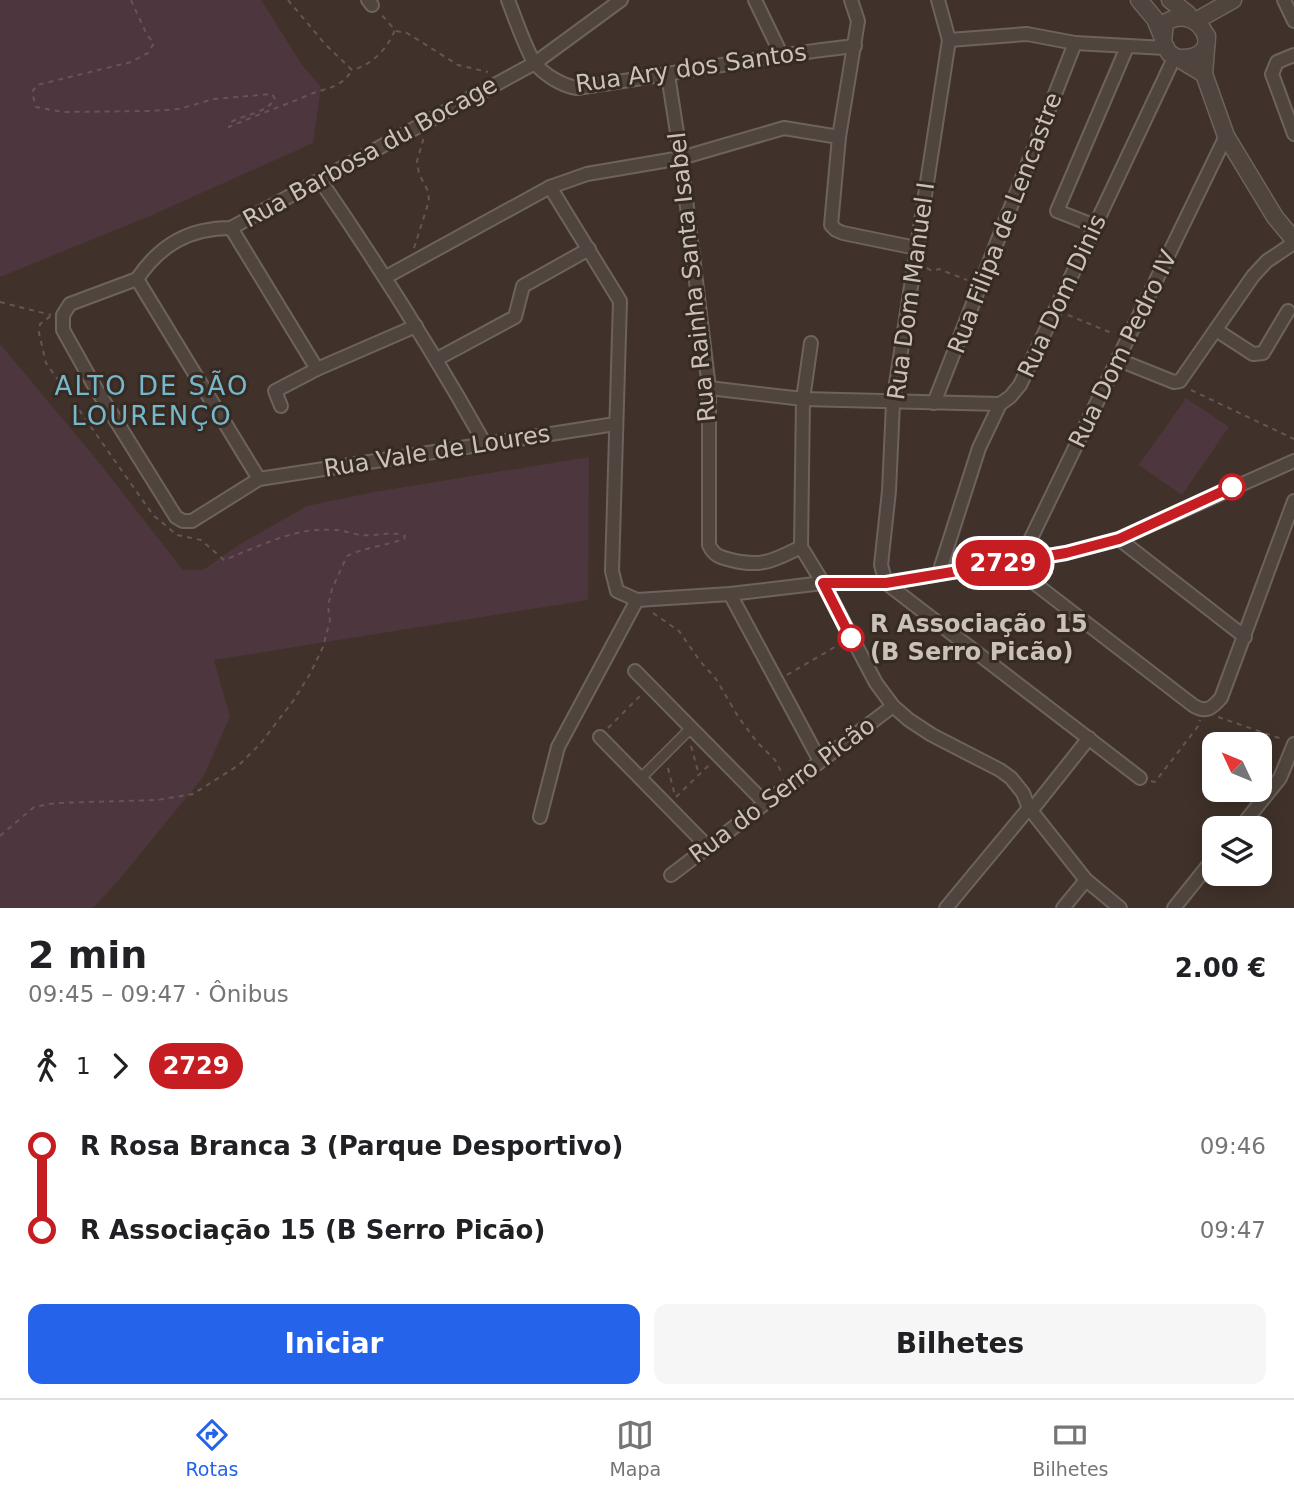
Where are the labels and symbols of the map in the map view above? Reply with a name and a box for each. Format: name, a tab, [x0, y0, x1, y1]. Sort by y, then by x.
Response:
street label: Rua Ary dos Santos	[574, 38, 808, 98]
street label: Rua Barbosa du Bocage	[238, 70, 502, 234]
street label: Rua Filipa de Lencastre	[942, 89, 1068, 357]
street label: Rua Rainha Santa Isabel	[663, 131, 721, 423]
street label: Rua Dom Manuel I	[882, 180, 940, 402]
street label: Rua Dom Dinis	[1012, 210, 1112, 382]
street label: Rua Dom Pedro IV	[1063, 245, 1183, 452]
district label: ALTO DE SÃO LOURENÇO	[55, 370, 249, 431]
street label: Rua Vale de Loures	[322, 419, 552, 483]
unlabelled marker	[1219, 474, 1245, 500]
line badge: 2729	[954, 540, 1052, 586]
place label: R Associação 15 (B Serro Picão)	[870, 610, 1088, 666]
marker: R Associação 15 (B Serro Picão)	[838, 625, 864, 651]
street label: Rua do Serro Picão	[684, 711, 880, 869]
north arrow	[1202, 732, 1272, 802]

